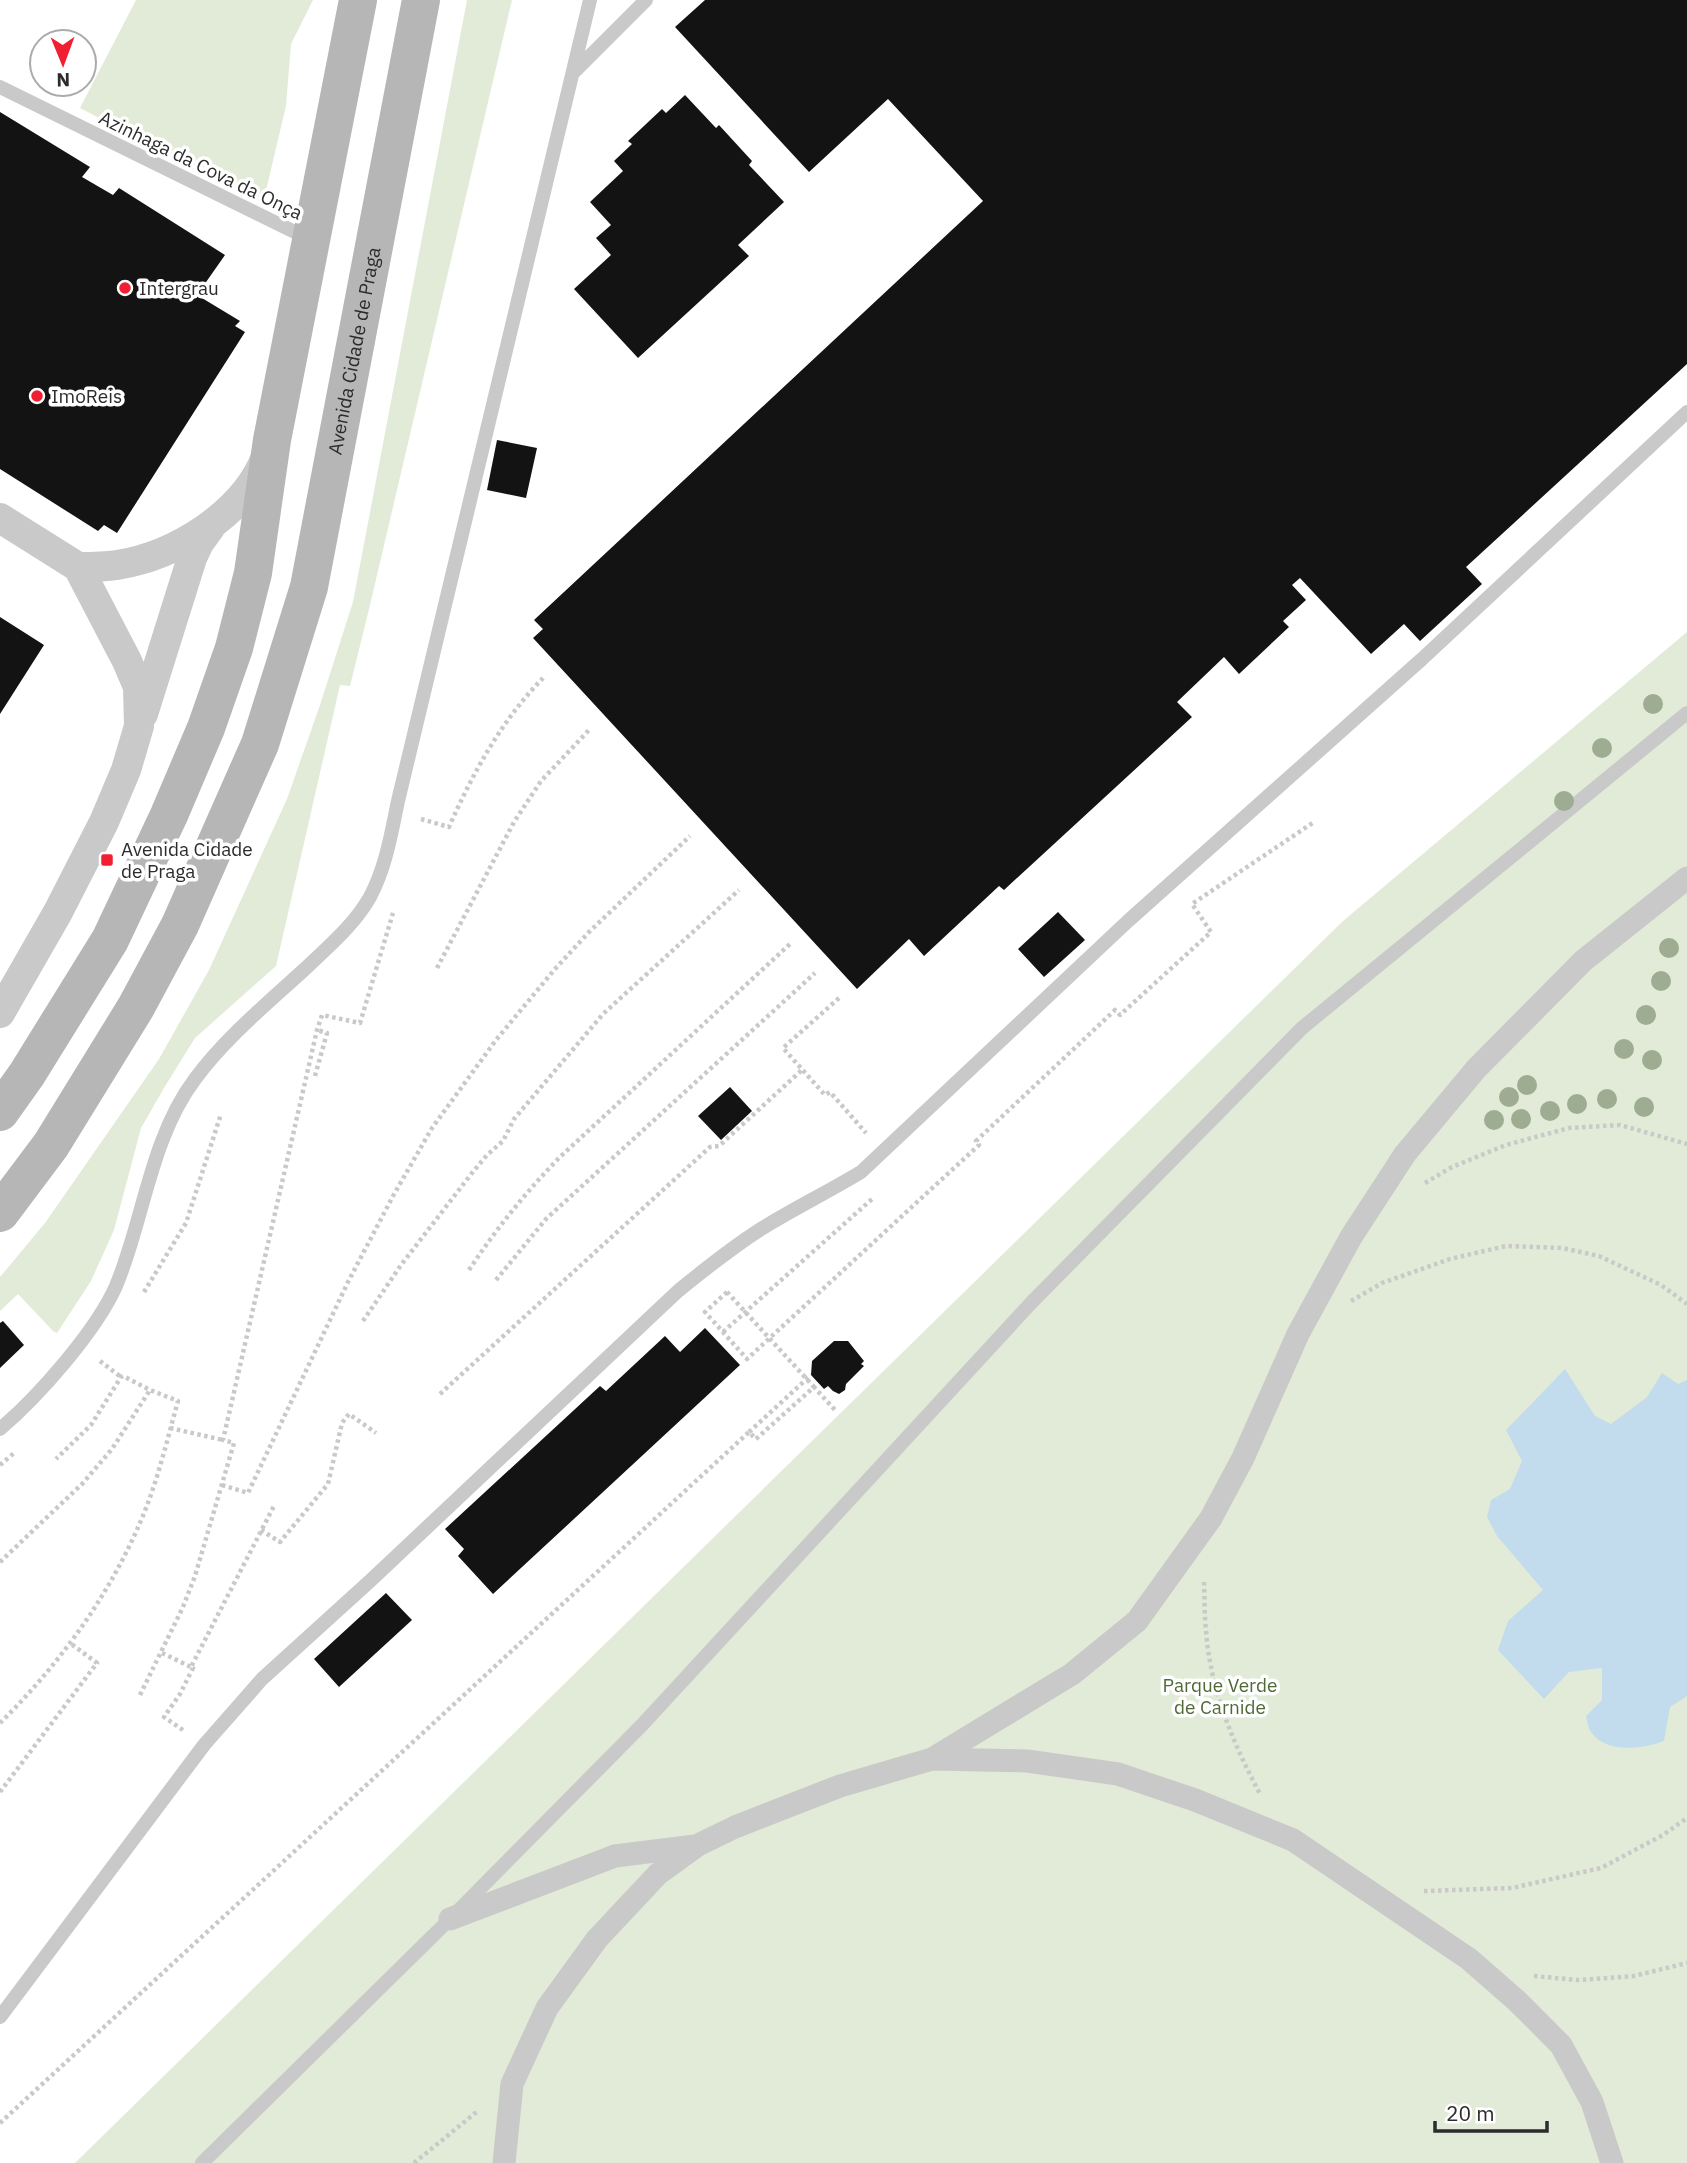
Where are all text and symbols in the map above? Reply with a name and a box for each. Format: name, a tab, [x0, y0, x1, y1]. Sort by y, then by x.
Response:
north arrow	[28, 28, 98, 98]
text: N	[56, 68, 70, 92]
street label: Azinhaga da Cova da Onça	[95, 105, 307, 225]
street label: Avenida Cidade de Praga	[323, 245, 386, 457]
place label: Intergrau	[139, 276, 219, 300]
marker: Intergrau	[117, 280, 133, 296]
place label: ImoReis	[51, 384, 122, 408]
marker: ImoReis	[29, 388, 45, 404]
place label: Avenida Cidade de Praga	[121, 837, 253, 883]
marker: Avenida Cidade de Praga	[99, 852, 115, 868]
park label: Parque Verde de Carnide	[1163, 1673, 1277, 1719]
scale bar	[1435, 2090, 1547, 2134]
text: 20 m	[1446, 2099, 1495, 2127]

